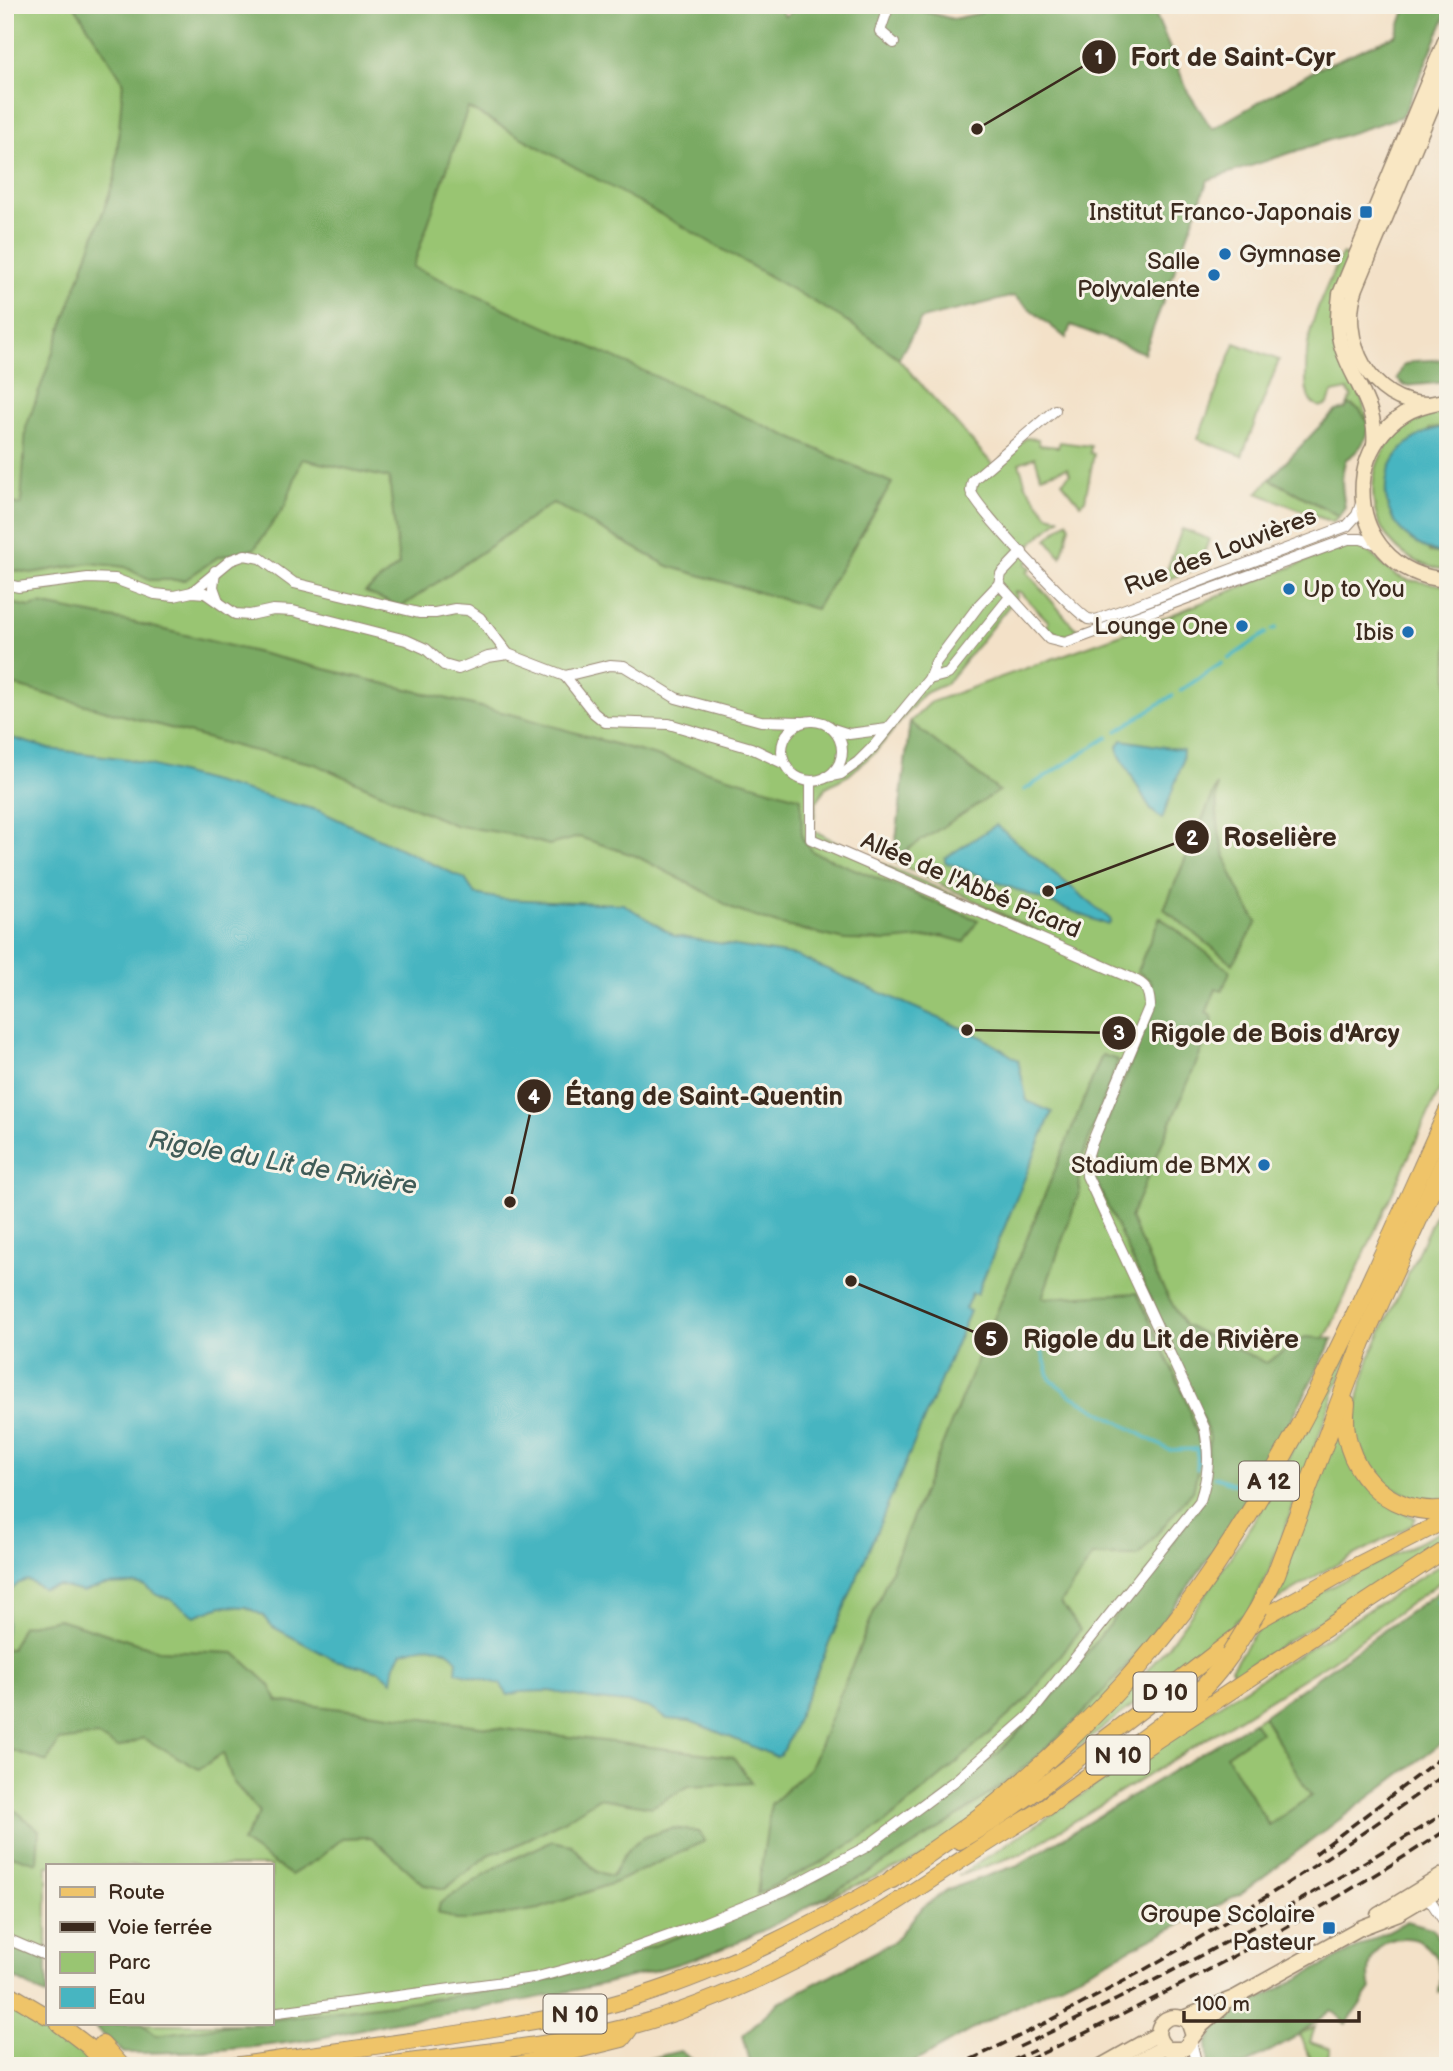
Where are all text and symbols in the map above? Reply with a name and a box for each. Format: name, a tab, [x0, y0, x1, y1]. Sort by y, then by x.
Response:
callout: Fort de Saint-Cyr	[1081, 34, 1349, 81]
text: Fort de Saint-Cyr	[1130, 43, 1336, 74]
text: 1	[1095, 45, 1103, 70]
place label: Institut Franco-Japonais	[1089, 198, 1352, 227]
marker: Institut Franco-Japonais	[1358, 204, 1374, 220]
place label: Gymnase	[1239, 240, 1341, 269]
marker: Gymnase	[1217, 246, 1233, 262]
place label: Salle Polyvalente	[1077, 247, 1200, 304]
marker: Salle Polyvalente	[1206, 267, 1222, 283]
street label: Rue des Louvières	[1120, 501, 1320, 601]
place label: Up to You	[1303, 575, 1405, 604]
marker: Up to You	[1281, 581, 1297, 597]
place label: Lounge One	[1094, 612, 1228, 641]
marker: Lounge One	[1234, 618, 1250, 634]
place label: Ibis	[1356, 618, 1394, 647]
marker: Ibis	[1400, 624, 1416, 640]
callout: Roselière	[1175, 814, 1351, 861]
text: Roselière	[1223, 823, 1337, 854]
street label: Allée de l'Abbé Picard	[857, 826, 1085, 945]
text: 2	[1186, 826, 1199, 851]
callout: Rigole de Bois d'Arcy	[1102, 1010, 1414, 1057]
text: Rigole de Bois d'Arcy	[1150, 1019, 1400, 1050]
text: 3	[1113, 1021, 1125, 1046]
callout: Étang de Saint-Quentin	[516, 1073, 857, 1120]
text: Étang de Saint-Quentin	[565, 1079, 843, 1113]
text: 4	[528, 1085, 541, 1110]
water label: Rigole du Lit de Rivière	[146, 1125, 419, 1202]
place label: Stadium de BMX	[1071, 1151, 1250, 1180]
marker: Stadium de BMX	[1256, 1157, 1272, 1173]
callout: Rigole du Lit de Rivière	[974, 1315, 1313, 1362]
text: Rigole du Lit de Rivière	[1023, 1325, 1299, 1356]
text: 5	[985, 1327, 997, 1352]
road number: A 12	[1239, 1462, 1299, 1500]
road number: D 10	[1134, 1672, 1196, 1712]
road number: N 10	[1086, 1736, 1150, 1774]
legend	[46, 1864, 273, 2025]
text: Route	[108, 1880, 165, 1905]
place label: Groupe Scolaire Pasteur	[1140, 1900, 1315, 1957]
text: Voie ferrée	[108, 1915, 212, 1940]
marker: Groupe Scolaire Pasteur	[1321, 1920, 1337, 1936]
text: Parc	[108, 1950, 151, 1975]
scale bar	[1184, 1980, 1358, 2024]
text: Eau	[108, 1985, 145, 2010]
text: 100 m	[1194, 1992, 1250, 2017]
road number: N 10	[544, 1994, 606, 2034]

